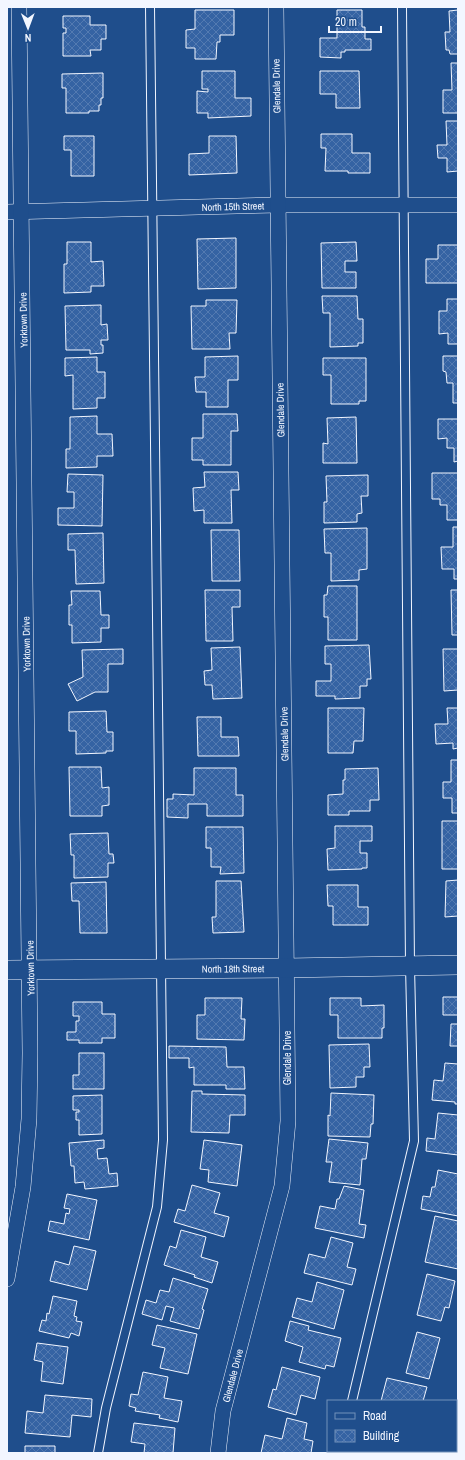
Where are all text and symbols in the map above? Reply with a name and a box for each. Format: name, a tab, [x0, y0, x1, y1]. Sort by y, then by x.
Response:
north arrow	[8, 8, 48, 48]
scale bar	[329, 8, 381, 34]
text: 20 m	[335, 14, 357, 30]
text: N	[25, 31, 32, 45]
street label: Glendale Drive	[270, 58, 283, 113]
street label: North 15th Street	[202, 199, 265, 214]
street label: Yorktown Drive	[17, 292, 30, 348]
street label: Glendale Drive	[274, 382, 287, 437]
street label: Yorktown Drive	[20, 616, 33, 672]
street label: Glendale Drive	[278, 706, 291, 761]
street label: Yorktown Drive	[24, 940, 37, 996]
street label: North 18th Street	[202, 962, 265, 976]
street label: Glendale Drive	[281, 1030, 294, 1085]
street label: Glendale Drive	[220, 1347, 246, 1404]
legend	[327, 1400, 457, 1452]
text: Road	[363, 1408, 387, 1424]
text: Building	[363, 1428, 400, 1444]

